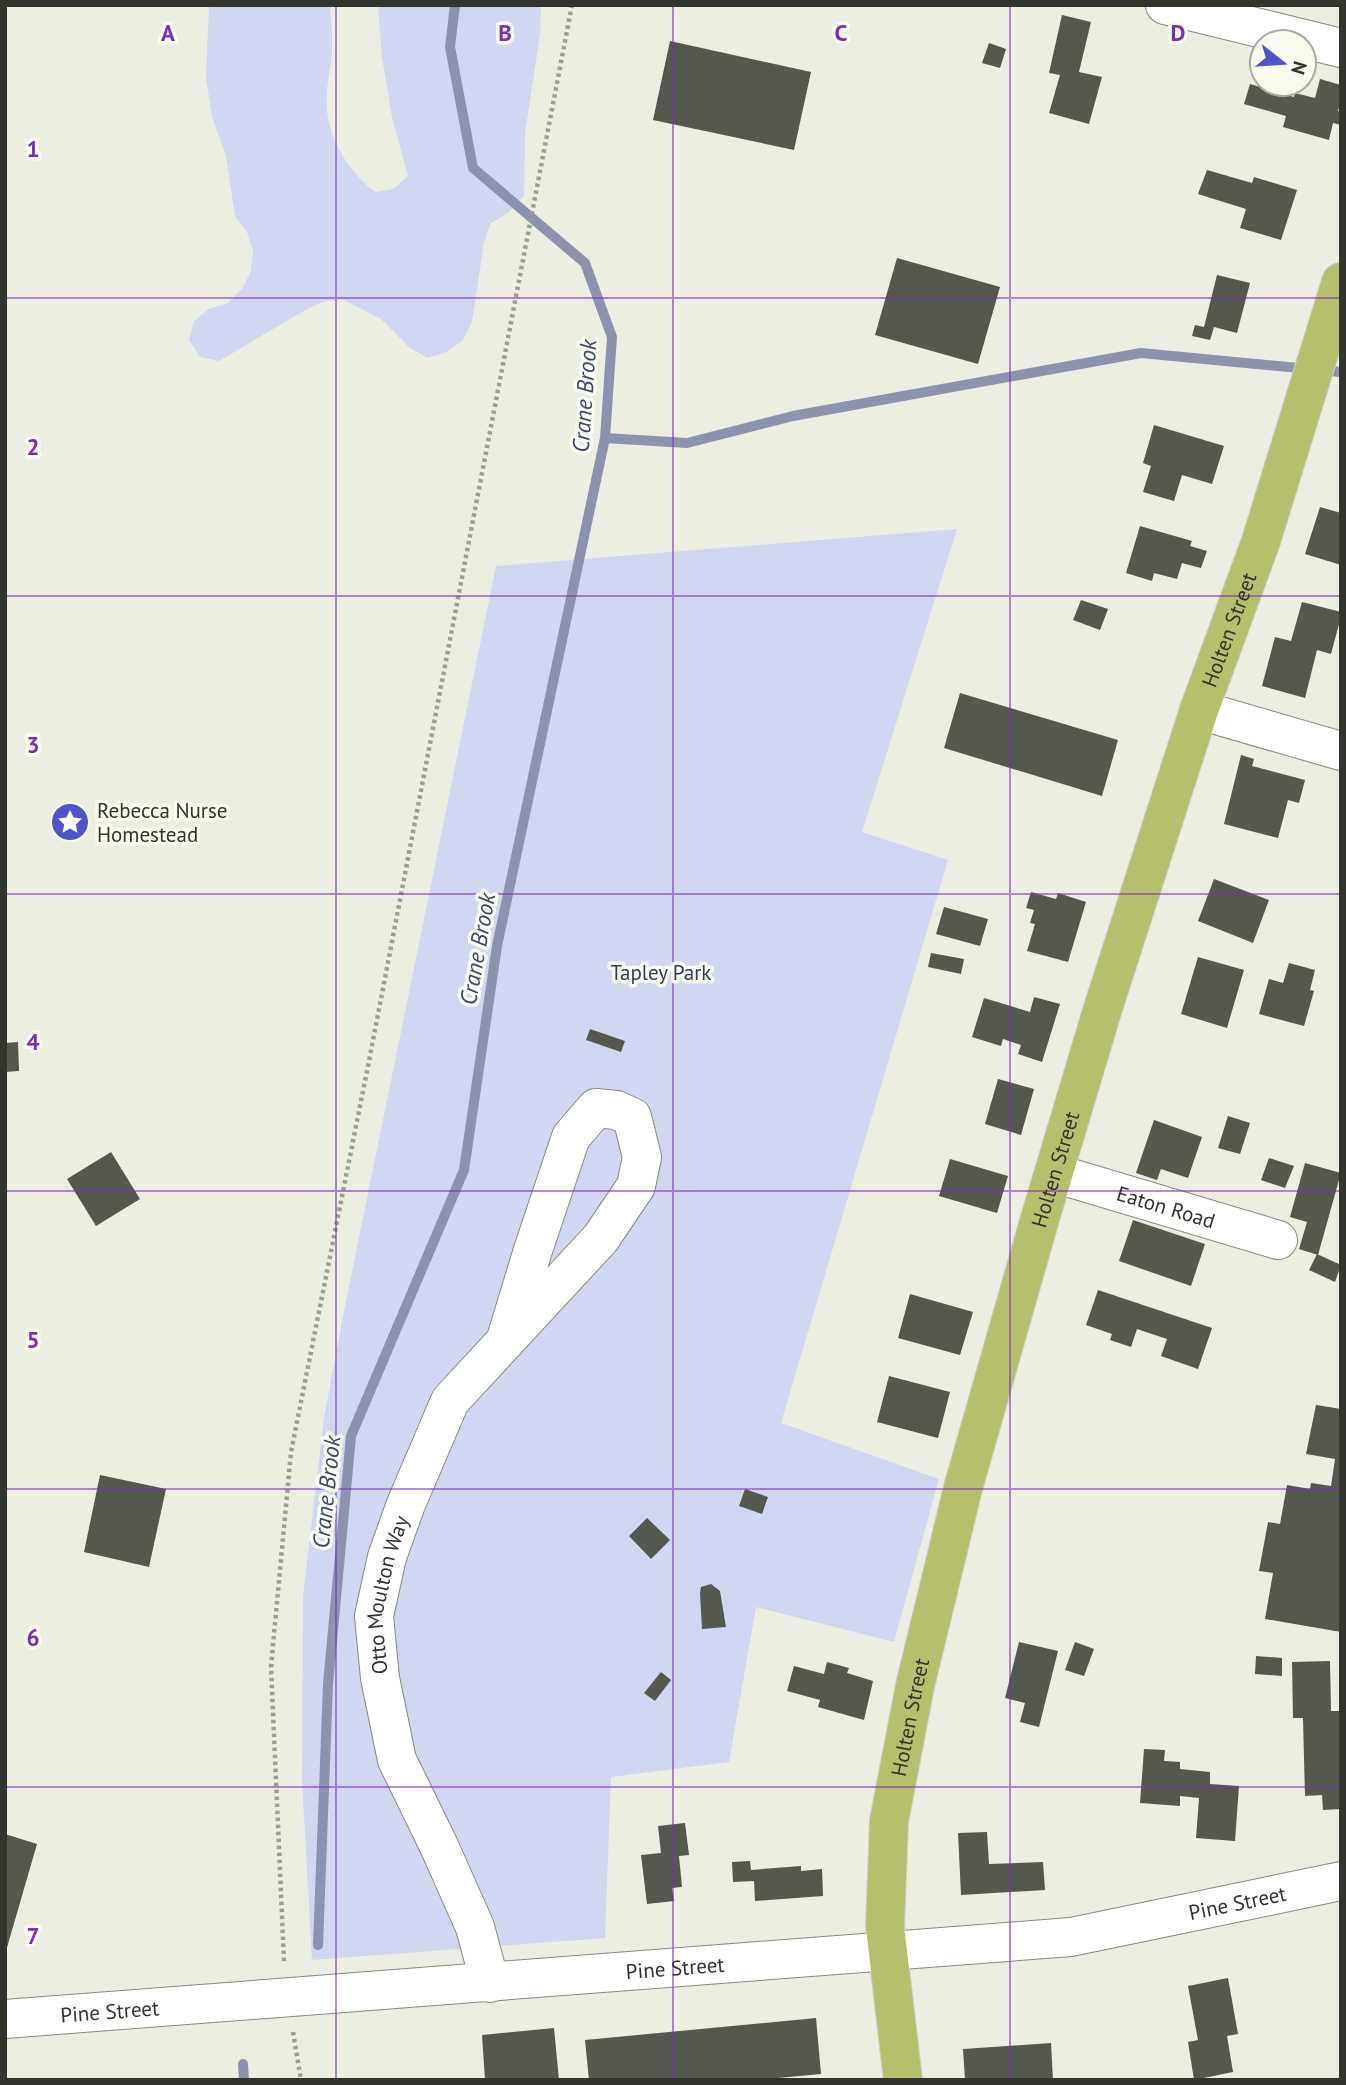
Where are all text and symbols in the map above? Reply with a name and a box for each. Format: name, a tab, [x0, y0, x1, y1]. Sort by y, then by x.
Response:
text: A	[161, 18, 175, 47]
text: B	[498, 18, 512, 47]
text: C	[835, 18, 848, 47]
text: D	[1171, 18, 1185, 47]
north arrow	[1248, 28, 1318, 98]
text: N	[1286, 58, 1313, 77]
text: 1	[26, 134, 40, 163]
water label: Crane Brook	[566, 337, 603, 453]
text: 2	[26, 432, 40, 461]
street label: Holten Street	[1195, 569, 1262, 691]
text: 3	[26, 730, 40, 759]
place label: Rebecca Nurse Homestead	[97, 797, 228, 848]
place icon: Rebecca Nurse Homestead	[49, 801, 91, 843]
water label: Crane Brook	[453, 889, 501, 1007]
park label: Tapley Park	[611, 959, 711, 986]
text: 4	[26, 1027, 40, 1056]
street label: Holten Street	[1025, 1108, 1085, 1230]
street label: Eaton Road	[1114, 1179, 1219, 1234]
text: 5	[26, 1325, 40, 1354]
water label: Crane Brook	[306, 1433, 346, 1550]
street label: Otto Moulton Way	[360, 1511, 414, 1676]
text: 6	[26, 1623, 40, 1652]
street label: Holten Street	[884, 1655, 935, 1778]
street label: Pine Street	[1186, 1879, 1288, 1926]
text: 7	[26, 1921, 40, 1950]
street label: Pine Street	[625, 1950, 725, 1985]
street label: Pine Street	[59, 1994, 160, 2028]

